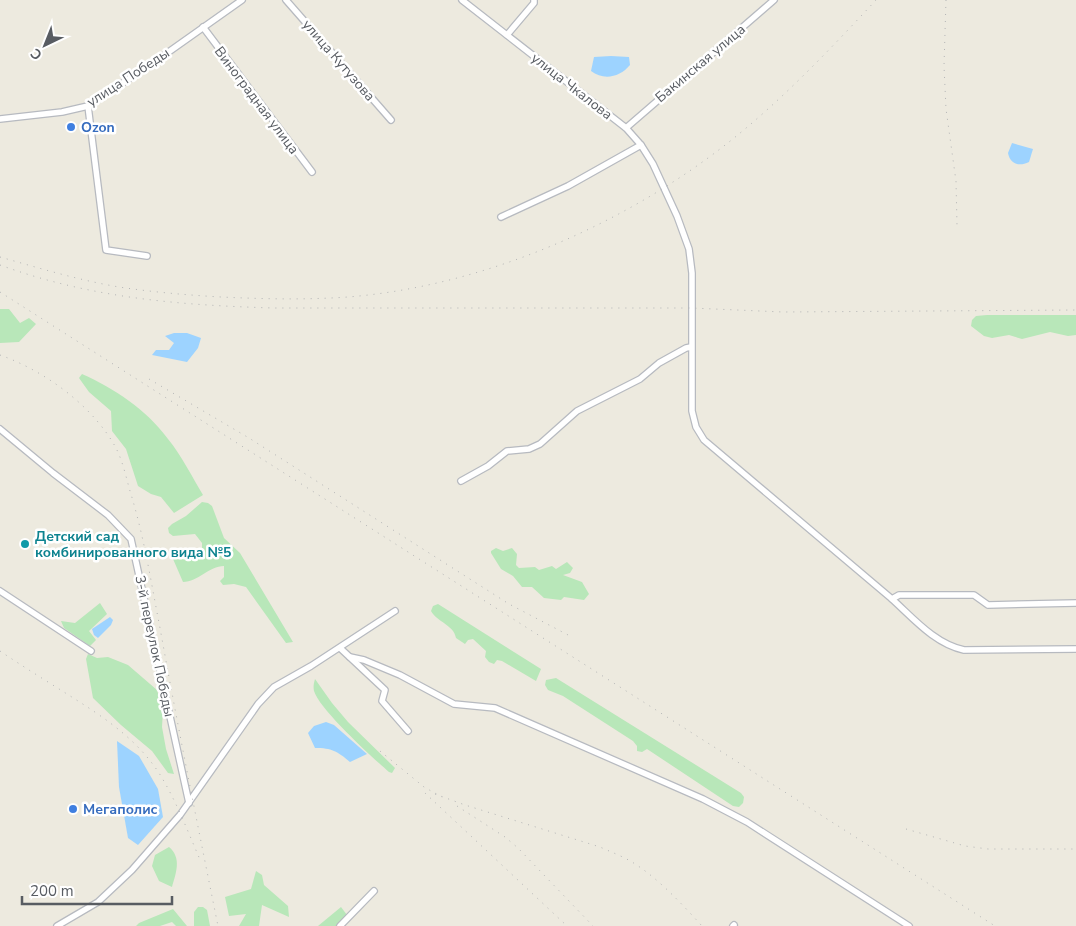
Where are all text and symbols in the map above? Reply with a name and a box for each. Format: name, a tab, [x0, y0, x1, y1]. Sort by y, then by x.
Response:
street label: улица Кутузова	[298, 15, 379, 105]
north arrow	[20, 20, 70, 70]
street label: Бакинская улица	[651, 20, 749, 107]
street label: Виноградная улица	[210, 43, 303, 158]
text: С	[26, 44, 46, 64]
street label: улица Победы	[83, 44, 173, 111]
street label: улица Чкалова	[527, 49, 616, 124]
place label: Ozon	[81, 118, 115, 137]
marker: Ozon	[65, 121, 77, 133]
place label: Детский сад комбинированного вида №5	[35, 527, 231, 562]
marker: Детский сад комбинированного вида №5	[19, 538, 31, 550]
street label: 3-й переулок Победы	[130, 574, 179, 719]
place label: Мегаполис	[83, 800, 158, 819]
marker: Мегаполис	[67, 803, 79, 815]
scale bar	[22, 874, 172, 906]
text: 200 m	[30, 881, 74, 901]

